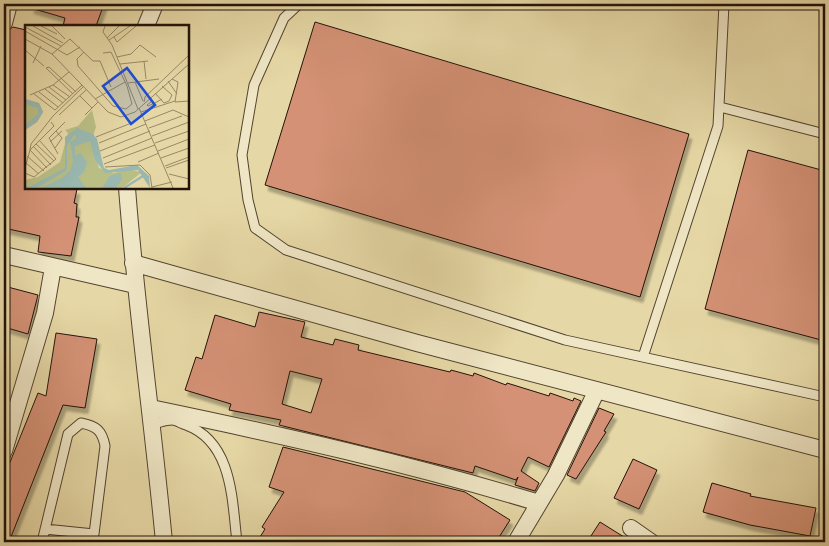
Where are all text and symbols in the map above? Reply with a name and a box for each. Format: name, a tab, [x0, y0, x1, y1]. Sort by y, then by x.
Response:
inset map	[25, 25, 189, 189]

